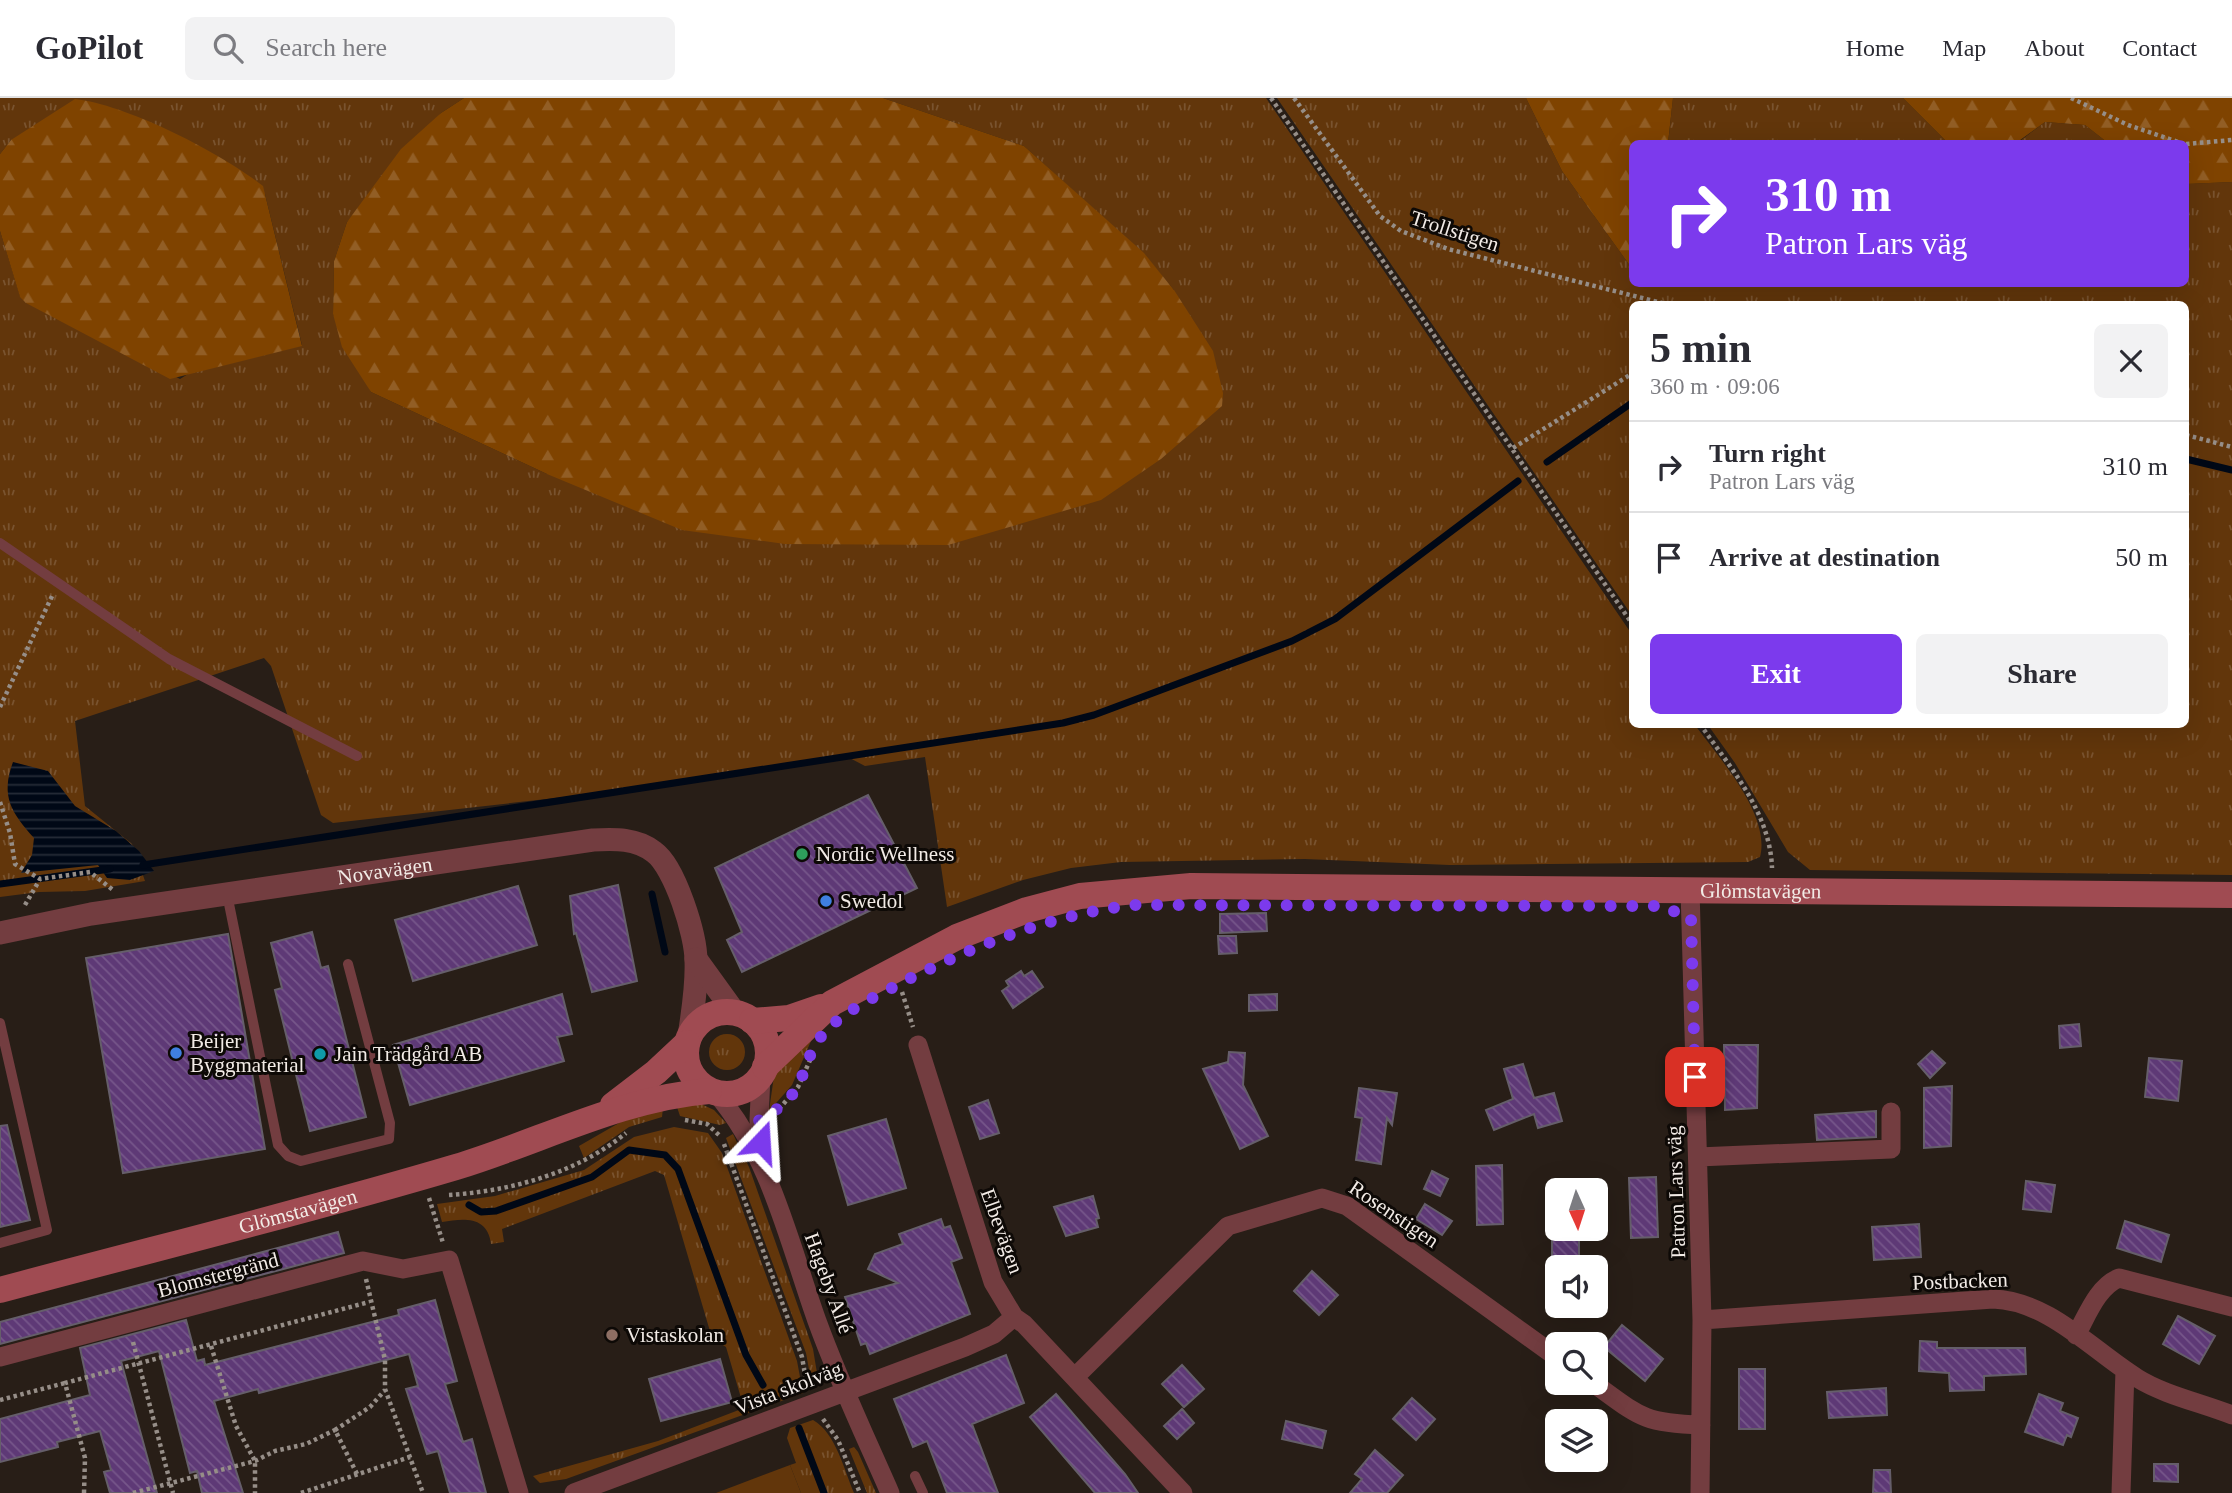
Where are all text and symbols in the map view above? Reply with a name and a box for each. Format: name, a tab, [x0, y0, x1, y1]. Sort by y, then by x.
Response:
search box	[185, 17, 675, 80]
icon: search	[209, 29, 247, 67]
text: GoPilot	[35, 30, 143, 66]
text: Search here	[265, 33, 387, 62]
text: Home	[1846, 35, 1904, 61]
text: Map	[1942, 35, 1986, 61]
text: About	[2024, 35, 2084, 61]
text: Contact	[2122, 35, 2197, 61]
text: 310 m	[1765, 167, 1892, 222]
icon: right	[1650, 168, 1741, 259]
street label: Trollstigen	[1408, 205, 1503, 257]
text: Patron Lars väg	[1765, 225, 1968, 261]
button: close	[2094, 324, 2168, 398]
text: 5 min	[1650, 325, 1752, 371]
text: 360 m · 09:06	[1650, 374, 1780, 399]
text: Turn right	[1709, 439, 1826, 468]
icon: right	[1650, 448, 1688, 486]
text: 310 m	[2102, 452, 2168, 481]
text: Patron Lars väg	[1709, 469, 1855, 494]
icon: arrive	[1650, 539, 1688, 577]
text: Arrive at destination	[1709, 543, 1940, 572]
text: 50 m	[2115, 543, 2168, 572]
button: Exit	[1650, 634, 1902, 714]
button: Share	[1916, 634, 2168, 714]
place label: Nordic Wellness	[816, 842, 954, 866]
marker: Nordic Wellness	[794, 846, 810, 862]
street label: Novavägen	[336, 852, 434, 890]
street label: Glömstavägen	[1700, 878, 1822, 903]
place label: Swedol	[840, 889, 903, 913]
marker: Swedol	[818, 893, 834, 909]
place label: Beijer Byggmaterial	[190, 1029, 304, 1077]
place label: Jain Trädgård AB	[334, 1042, 482, 1066]
marker: Beijer Byggmaterial	[168, 1045, 184, 1061]
marker: Jain Trädgård AB	[312, 1046, 328, 1062]
pin	[1665, 1047, 1725, 1107]
icon: arrive	[1676, 1058, 1714, 1096]
position arrow	[724, 1105, 798, 1179]
street label: Patron Lars väg	[1662, 1125, 1690, 1259]
street label: Rosenstigen	[1345, 1175, 1444, 1253]
north arrow	[1545, 1178, 1608, 1241]
map controls	[1545, 1178, 1608, 1472]
street label: Glömstavägen	[236, 1184, 360, 1239]
street label: Elbevägen	[976, 1185, 1029, 1277]
street label: Hageby Allé	[800, 1229, 858, 1337]
street label: Blomstergränd	[155, 1247, 282, 1303]
button: sound	[1545, 1255, 1608, 1318]
street label: Postbacken	[1912, 1267, 2009, 1295]
place label: Vistaskolan	[626, 1323, 724, 1347]
marker: Vistaskolan	[604, 1327, 620, 1343]
button: search	[1545, 1332, 1608, 1395]
street label: Vista skolväg	[731, 1356, 846, 1420]
button: layers	[1545, 1409, 1608, 1472]

